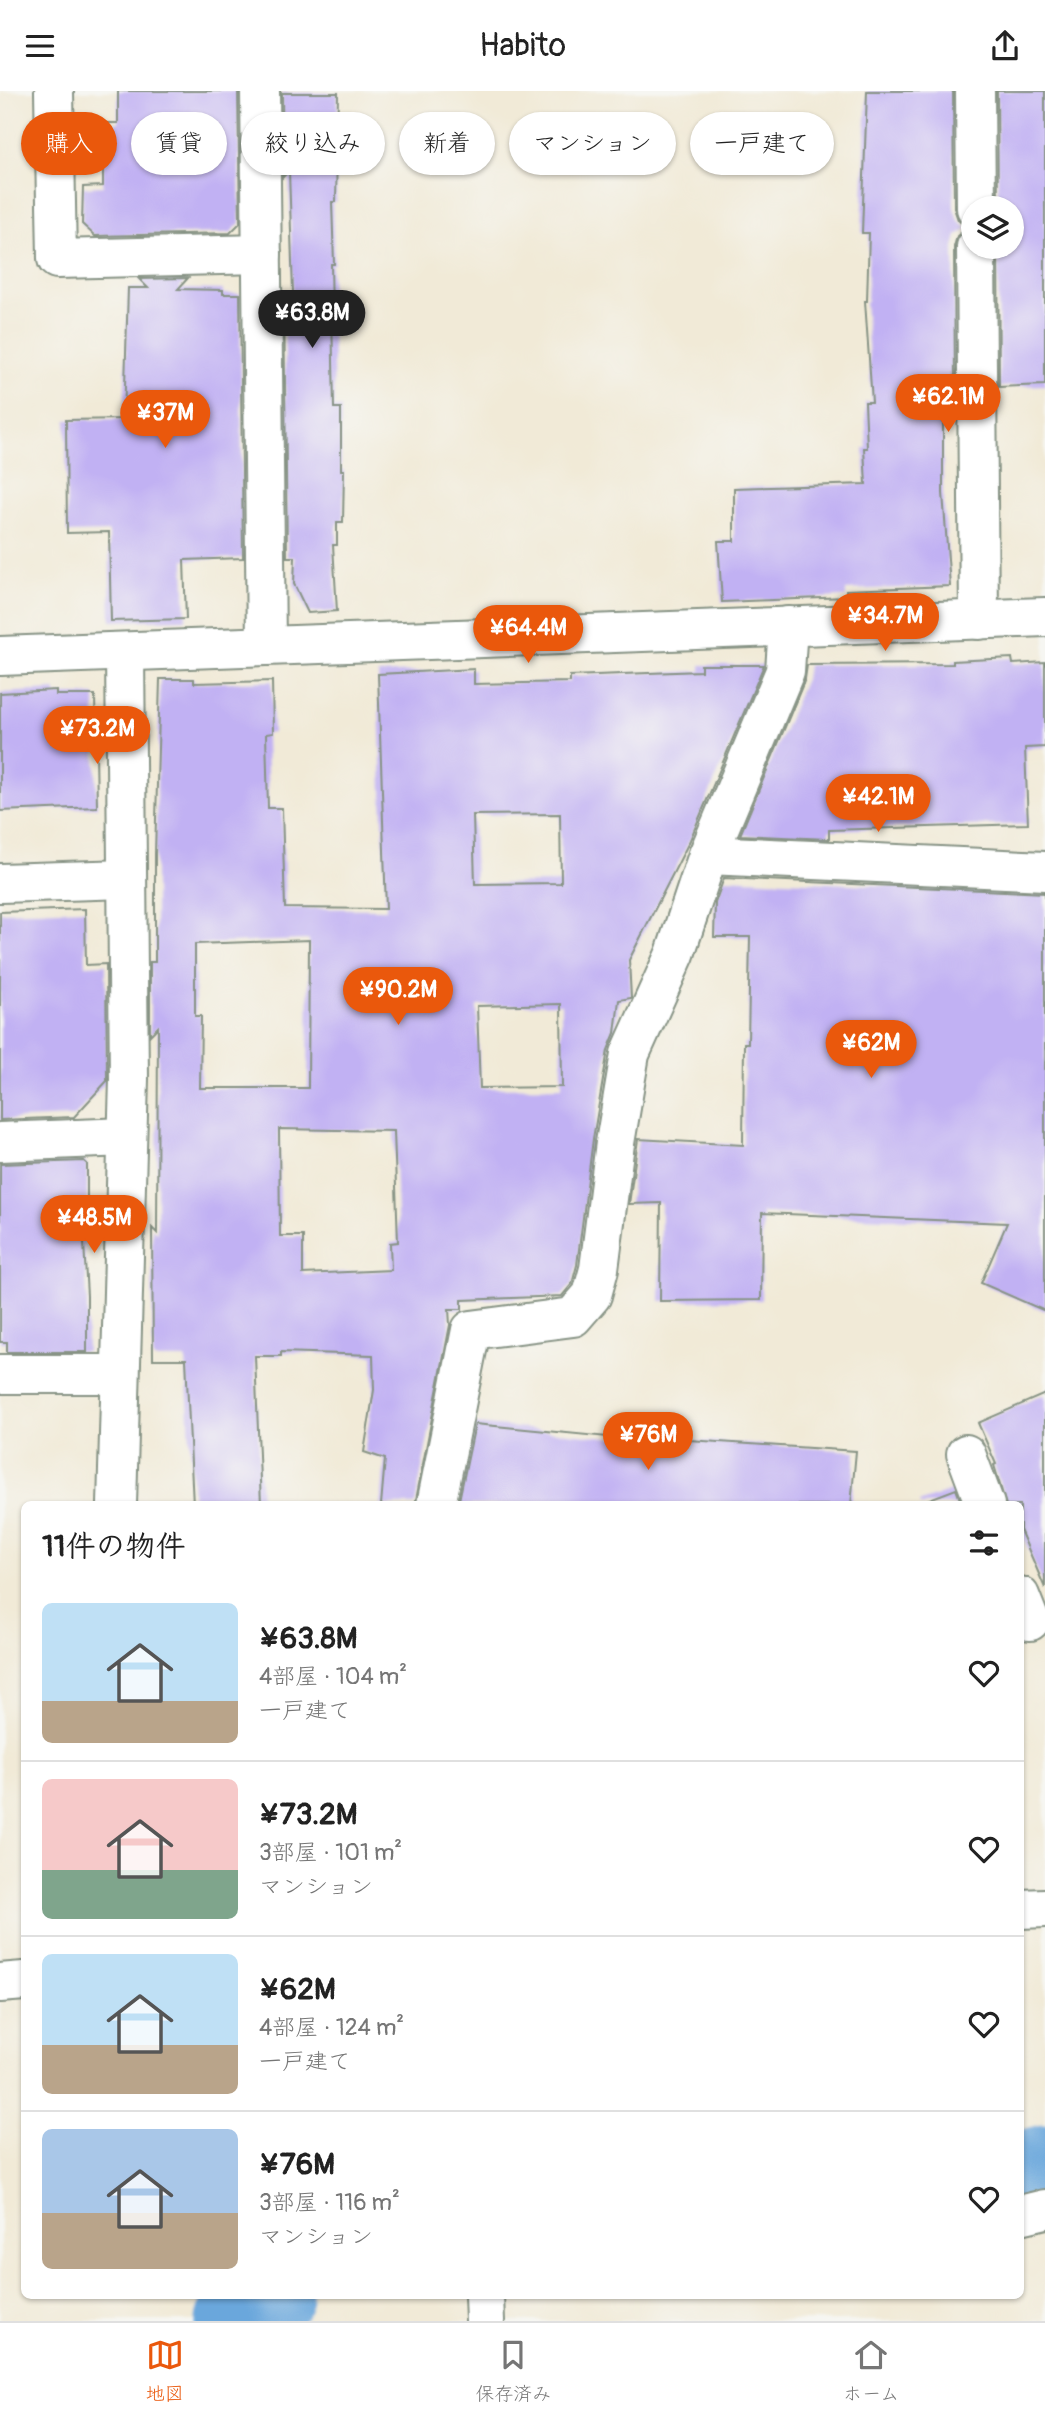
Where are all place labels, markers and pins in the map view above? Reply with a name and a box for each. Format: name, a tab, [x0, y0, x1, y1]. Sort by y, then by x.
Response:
pin: ¥63.8M	[255, 291, 369, 350]
pin: ¥62.1M	[891, 375, 1005, 434]
pin: ¥37M	[124, 391, 206, 450]
pin: ¥34.7M	[828, 594, 942, 653]
pin: ¥64.4M	[471, 605, 585, 665]
pin: ¥73.2M	[40, 707, 154, 766]
pin: ¥42.1M	[821, 775, 935, 834]
pin: ¥90.2M	[341, 967, 455, 1027]
pin: ¥62M	[830, 1021, 912, 1080]
pin: ¥48.5M	[37, 1195, 151, 1255]
pin: ¥76M	[607, 1413, 689, 1472]

